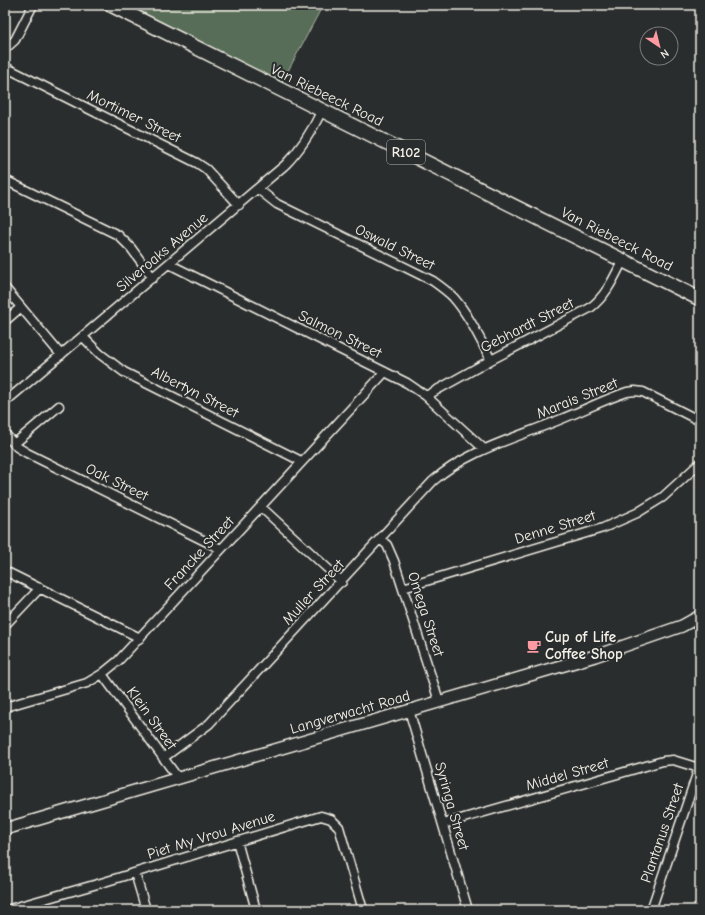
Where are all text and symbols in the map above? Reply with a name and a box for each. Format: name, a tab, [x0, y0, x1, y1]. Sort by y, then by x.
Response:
north arrow	[639, 26, 679, 66]
text: N	[658, 46, 671, 61]
street label: Van Riebeeck Road	[268, 60, 386, 130]
street label: Mortimer Street	[84, 85, 185, 147]
road number: R102	[387, 140, 425, 164]
street label: Van Riebeeck Road	[558, 203, 676, 275]
street label: Silveroaks Avenue	[113, 208, 212, 296]
street label: Oswald Street	[352, 220, 438, 274]
street label: Gebhardt Street	[477, 293, 577, 356]
street label: Salmon Street	[295, 306, 385, 362]
street label: Albertyn Street	[148, 362, 242, 422]
street label: Marais Street	[534, 373, 621, 422]
street label: Oak Street	[83, 459, 152, 505]
street label: Denne Street	[512, 506, 598, 548]
street label: Francke Street	[160, 512, 238, 594]
street label: Muller Street	[278, 555, 348, 628]
street label: Omega Street	[404, 569, 448, 659]
place label: Cup of Life Coffee Shop	[545, 628, 623, 663]
cafe icon: Cup of Life Coffee Shop	[526, 638, 542, 654]
street label: Klein Street	[123, 683, 181, 754]
street label: Langverwacht Road	[288, 686, 412, 738]
street label: Middel Street	[524, 753, 611, 794]
street label: Syringa Street	[431, 760, 473, 853]
street label: Plantanus Street	[637, 780, 688, 885]
street label: Piet My Vrou Avenue	[145, 807, 278, 863]

